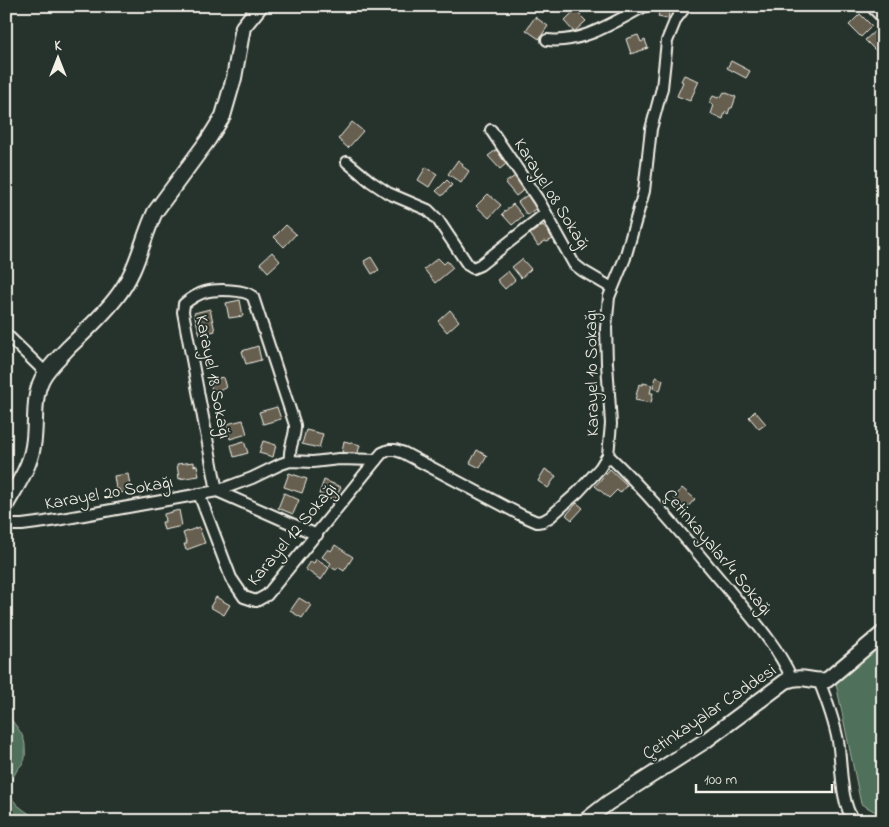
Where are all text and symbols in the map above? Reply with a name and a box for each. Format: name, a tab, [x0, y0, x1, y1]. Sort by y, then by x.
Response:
north arrow	[32, 32, 82, 82]
text: K	[55, 36, 63, 57]
street label: Karayel 08 Sokağı	[505, 134, 596, 257]
street label: Karayel 10 Sokağı	[579, 309, 608, 437]
street label: Karayel 18 Sokağı	[186, 313, 237, 441]
street label: Karayel 20 Sokağı	[43, 470, 175, 519]
street label: Karayel 12 Sokağı	[242, 478, 345, 593]
street label: Çetinkayalar/4 Sokağı	[655, 484, 778, 623]
street label: Çetinkayalar Caddesi	[638, 658, 782, 768]
scale bar	[696, 762, 833, 794]
text: 100 m	[704, 769, 737, 791]

